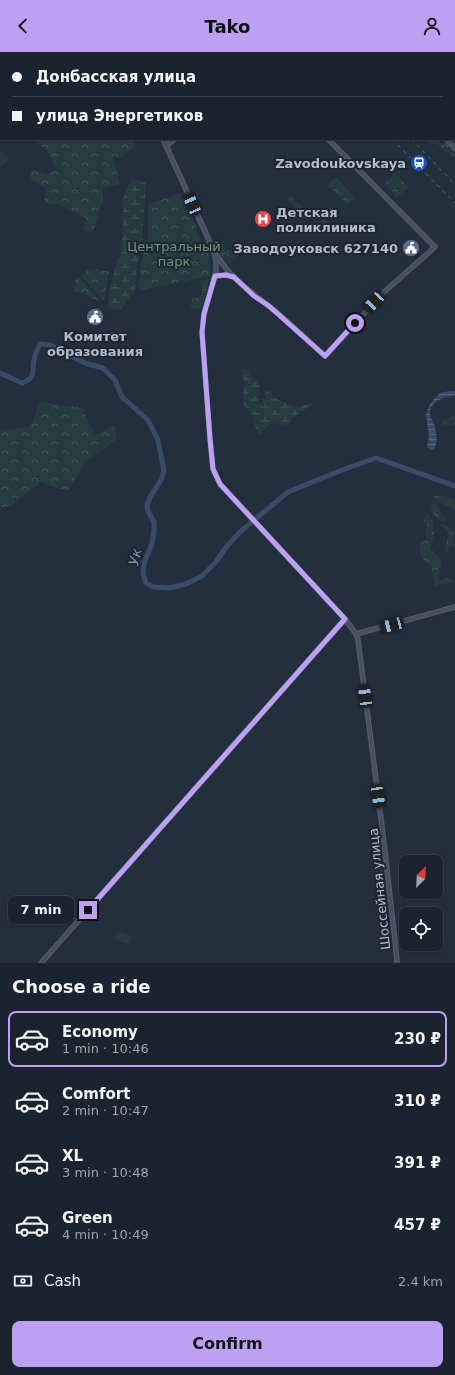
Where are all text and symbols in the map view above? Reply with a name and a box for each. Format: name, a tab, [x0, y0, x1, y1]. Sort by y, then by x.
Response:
icon: back	[12, 15, 34, 37]
icon: person	[421, 15, 443, 37]
text: Tako	[205, 16, 250, 37]
text: Донбасская улица	[36, 68, 196, 86]
text: улица Энергетиков	[36, 107, 203, 125]
station icon: Zavodoukovskaya	[409, 153, 429, 173]
place label: Zavodoukovskaya	[275, 156, 406, 171]
car	[182, 191, 202, 217]
place label: Детская поликлиника	[276, 205, 376, 235]
hospital icon: Детская поликлиника	[253, 209, 273, 229]
public building icon: Заводоуковск 627140	[401, 238, 421, 258]
park label: Центральный парк	[127, 239, 221, 269]
place label: Заводоуковск 627140	[234, 241, 398, 256]
car	[361, 289, 387, 315]
public building icon: Комитет образования	[85, 307, 105, 327]
route start	[346, 314, 364, 332]
place label: Комитет образования	[47, 329, 143, 359]
water label: Ук	[125, 546, 145, 567]
car	[379, 616, 405, 634]
car	[358, 683, 372, 709]
car	[370, 783, 386, 809]
street label: Шоссейная улица	[366, 827, 393, 951]
north arrow	[399, 855, 443, 899]
map controls	[399, 855, 443, 951]
callout: 7 min	[8, 896, 74, 924]
route end	[79, 901, 97, 919]
text: 7 min	[21, 902, 61, 917]
button: locate	[399, 907, 443, 951]
text: Choose a ride	[12, 976, 151, 997]
icon: car	[14, 1021, 50, 1057]
text: Economy	[62, 1023, 138, 1041]
text: 230 ₽	[394, 1030, 441, 1048]
text: 1 min · 10:46	[62, 1041, 149, 1056]
icon: car	[14, 1083, 50, 1119]
text: Comfort	[62, 1085, 130, 1103]
text: 310 ₽	[394, 1092, 441, 1110]
text: 2 min · 10:47	[62, 1103, 149, 1118]
icon: car	[14, 1145, 50, 1181]
text: XL	[62, 1147, 83, 1165]
text: 391 ₽	[394, 1154, 441, 1172]
text: 3 min · 10:48	[62, 1165, 149, 1180]
icon: car	[14, 1207, 50, 1243]
text: Green	[62, 1209, 113, 1227]
text: 457 ₽	[394, 1216, 441, 1234]
text: 4 min · 10:49	[62, 1227, 149, 1242]
icon: cash	[12, 1270, 34, 1292]
text: Cash	[44, 1272, 81, 1290]
text: 2.4 km	[398, 1274, 443, 1289]
button: Confirm	[12, 1321, 443, 1367]

